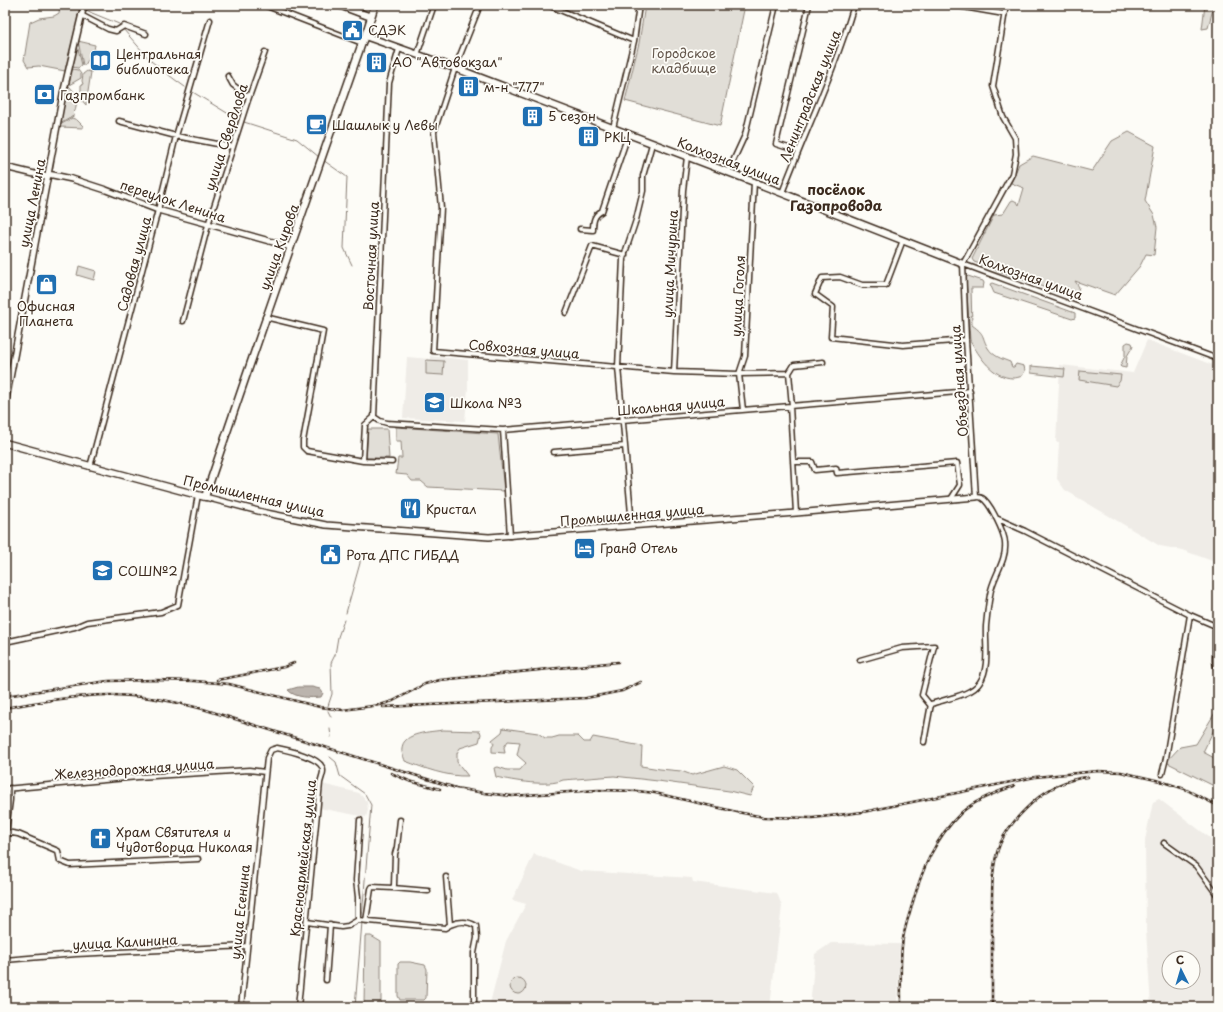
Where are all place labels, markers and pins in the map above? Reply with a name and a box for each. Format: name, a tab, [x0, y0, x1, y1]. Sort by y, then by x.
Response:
public building icon: СДЭК	[339, 17, 365, 43]
place label: СДЭК	[368, 20, 406, 39]
place label: Центральная библиотека	[116, 44, 201, 78]
library icon: Центральная библиотека	[88, 48, 114, 74]
building icon: АО "Автовокзал"	[363, 49, 389, 75]
place label: АО "Автовокзал"	[392, 52, 503, 71]
building icon: м-н "777"	[455, 74, 481, 100]
place label: м-н "777"	[484, 77, 545, 96]
bank icon: Газпромбанк	[32, 82, 58, 108]
place label: Газпромбанк	[60, 85, 145, 104]
building icon: 5 сезон	[519, 103, 545, 129]
place label: 5 сезон	[548, 106, 596, 125]
cafe icon: Шашлык у Левы	[304, 112, 330, 138]
place label: Шашлык у Левы	[332, 115, 438, 134]
building icon: РКЦ	[575, 124, 601, 150]
place label: РКЦ	[604, 127, 631, 146]
shop icon: Офисная Планета	[33, 271, 59, 297]
place label: Офисная Планета	[17, 296, 75, 330]
school or university icon: Школа №3	[422, 390, 448, 416]
place label: Школа №3	[450, 393, 522, 412]
restaurant icon: Кристал	[398, 496, 424, 522]
place label: Кристал	[426, 499, 477, 518]
hotel icon: Гранд Отель	[572, 535, 598, 561]
place label: Гранд Отель	[600, 538, 678, 557]
public building icon: Рота ДПС ГИБДД	[317, 542, 343, 568]
place label: Рота ДПС ГИБДД	[346, 545, 459, 564]
school or university icon: СОШ№2	[89, 558, 115, 584]
place label: СОШ№2	[118, 561, 178, 580]
place label: Храм Святителя и Чудотворца Николая	[116, 822, 253, 856]
church icon: Храм Святителя и Чудотворца Николая	[87, 826, 113, 852]

